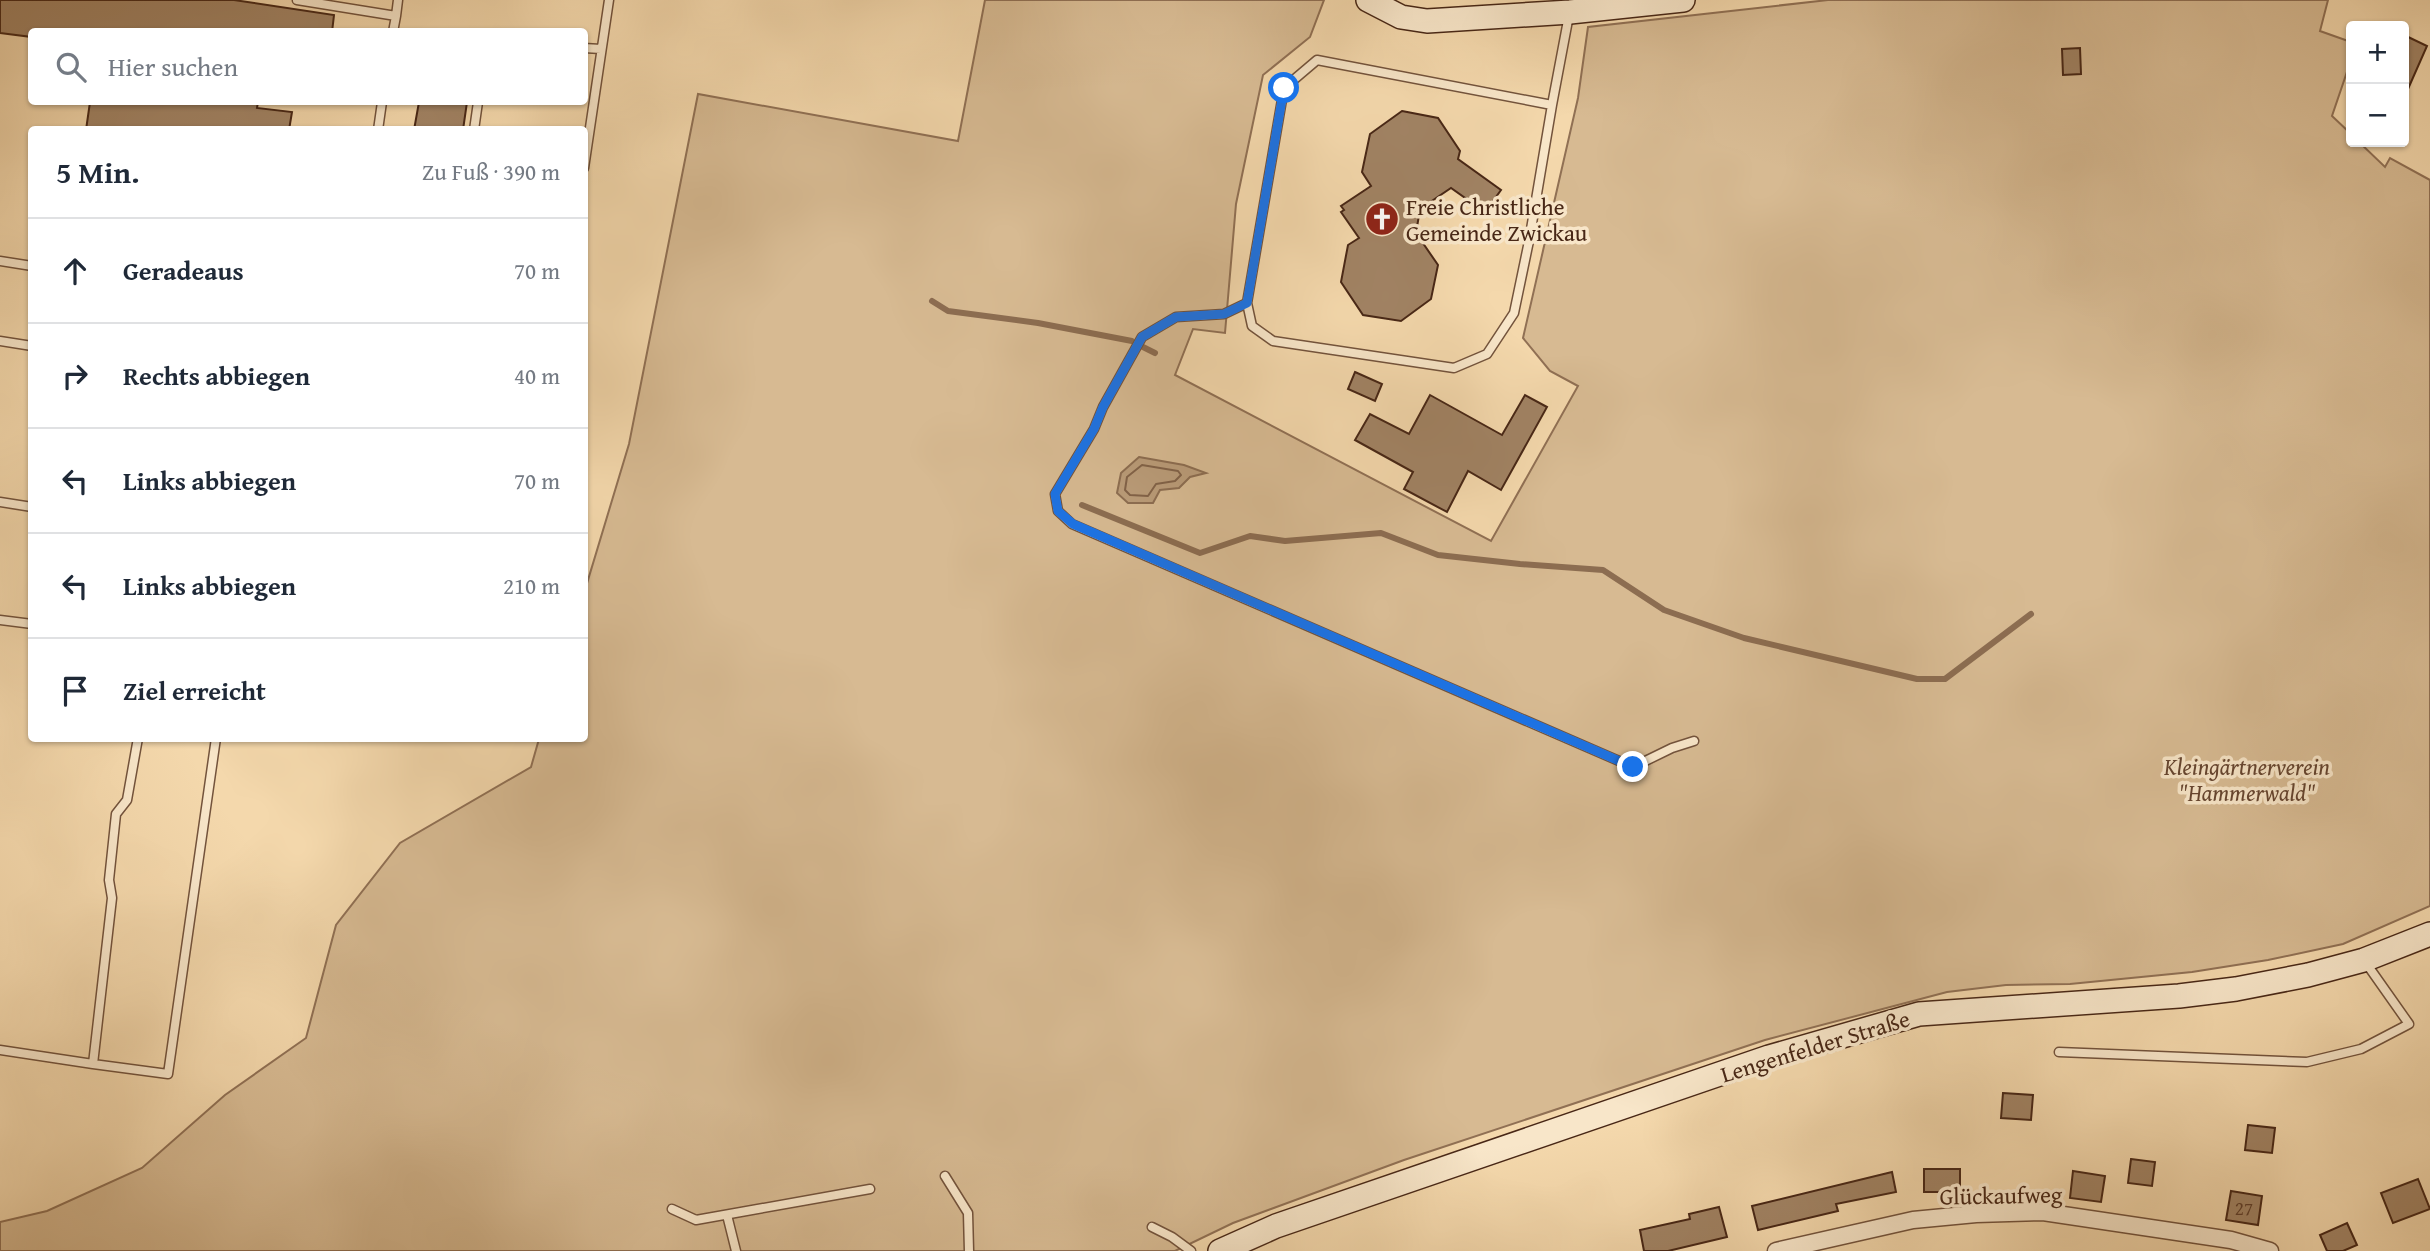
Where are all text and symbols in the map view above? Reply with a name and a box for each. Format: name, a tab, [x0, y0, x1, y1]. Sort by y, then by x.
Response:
map controls	[2346, 21, 2409, 147]
button: +	[2346, 21, 2409, 84]
search box	[28, 28, 588, 105]
text: Hier suchen	[108, 47, 238, 86]
icon: search	[52, 48, 90, 86]
route start	[1268, 72, 1299, 103]
button: −	[2346, 84, 2409, 147]
text: 5 Min.	[56, 150, 139, 194]
text: Zu Fuß · 390 m	[422, 155, 560, 188]
place label: Freie Christliche Gemeinde Zwickau	[1406, 190, 1588, 249]
church icon: Freie Christliche Gemeinde Zwickau	[1363, 200, 1401, 238]
text: Geradeaus	[123, 251, 244, 290]
icon: ahead	[56, 252, 94, 290]
text: 70 m	[514, 254, 560, 287]
text: Rechts abbiegen	[123, 356, 310, 395]
icon: right	[56, 357, 94, 395]
text: 40 m	[514, 359, 560, 392]
text: Links abbiegen	[123, 461, 296, 500]
icon: left	[56, 462, 94, 500]
text: 70 m	[514, 464, 560, 497]
text: Links abbiegen	[123, 566, 296, 605]
icon: left	[56, 567, 94, 605]
text: 210 m	[503, 569, 560, 602]
text: Ziel erreicht	[123, 671, 266, 710]
icon: arrive	[56, 672, 94, 710]
park label: Kleingärtnerverein "Hammerwald"	[2163, 750, 2330, 809]
route end	[1617, 751, 1648, 782]
street label: Lengenfelder Straße	[1716, 1002, 1914, 1090]
street label: Glückaufweg	[1939, 1177, 2063, 1213]
house number: 27	[2235, 1194, 2253, 1222]

